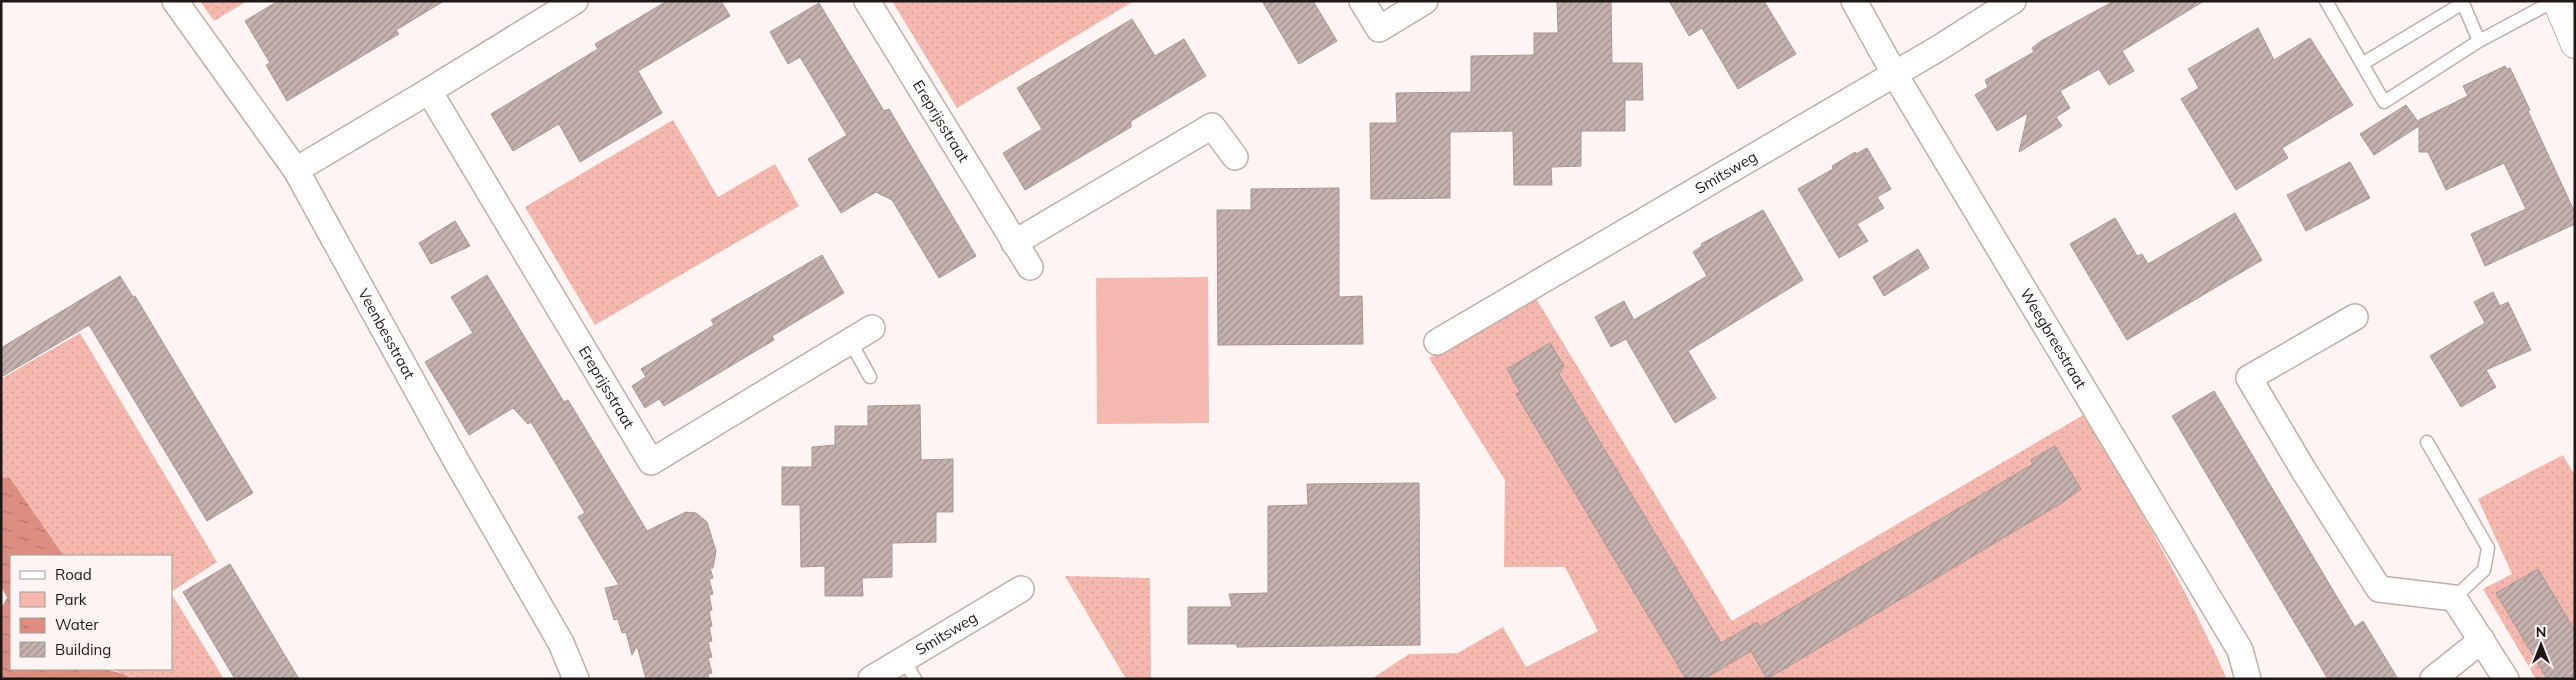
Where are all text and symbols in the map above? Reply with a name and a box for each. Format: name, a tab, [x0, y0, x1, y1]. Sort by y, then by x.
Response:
street label: Ereprijsstraat	[909, 76, 973, 165]
street label: Smitsweg	[1691, 147, 1760, 198]
street label: Veenbesstraat	[354, 285, 419, 382]
street label: Weegbreestraat	[2016, 285, 2091, 392]
street label: Ereprijsstraat	[575, 342, 639, 432]
legend	[10, 555, 172, 670]
text: Road	[55, 565, 92, 584]
text: Park	[55, 590, 87, 609]
street label: Smitsweg	[912, 607, 981, 659]
text: Water	[55, 615, 99, 634]
north arrow	[2516, 620, 2566, 670]
text: N	[2536, 623, 2546, 641]
text: Building	[55, 640, 111, 659]

